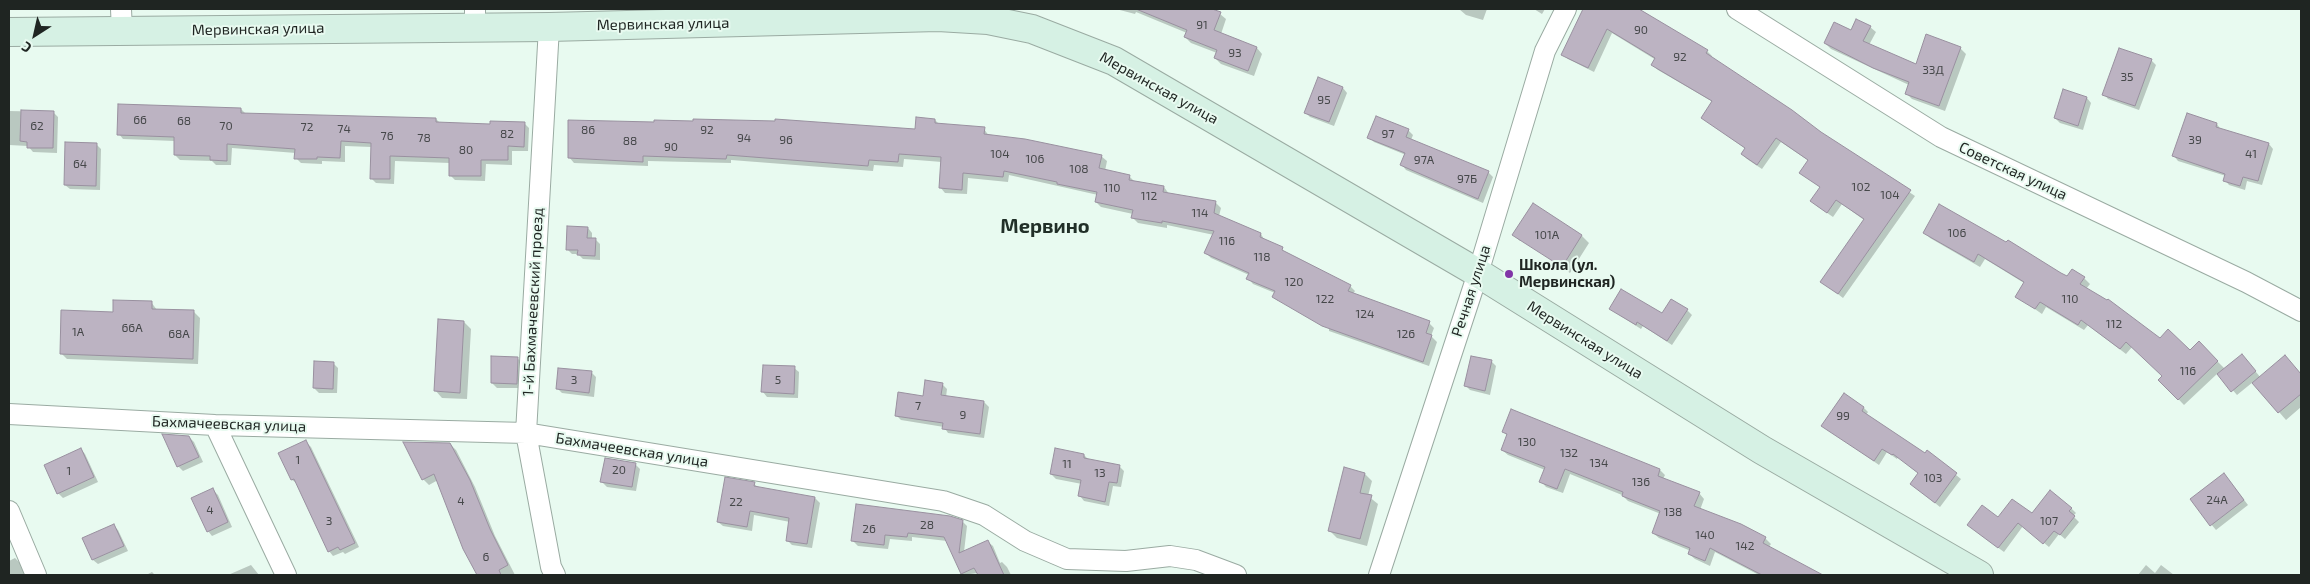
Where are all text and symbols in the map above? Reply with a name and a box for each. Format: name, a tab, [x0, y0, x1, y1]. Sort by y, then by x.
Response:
north arrow	[10, 10, 60, 60]
street label: Мервинская улица	[596, 14, 730, 34]
house number: 91	[1196, 18, 1208, 32]
street label: Мервинская улица	[191, 19, 325, 39]
house number: 90	[1634, 23, 1648, 37]
text: С	[18, 38, 34, 57]
house number: 93	[1228, 46, 1242, 60]
street label: Мервинская улица	[1097, 48, 1221, 128]
house number: 92	[1673, 50, 1687, 64]
house number: 33Д	[1922, 63, 1944, 77]
house number: 35	[2120, 70, 2134, 84]
house number: 95	[1317, 93, 1331, 107]
house number: 66	[133, 113, 147, 127]
house number: 68	[177, 114, 191, 128]
house number: 62	[30, 119, 44, 133]
house number: 70	[219, 119, 233, 133]
house number: 72	[301, 120, 313, 134]
house number: 74	[337, 122, 351, 136]
house number: 86	[581, 123, 595, 137]
house number: 92	[700, 123, 714, 137]
house number: 82	[500, 127, 514, 141]
house number: 97	[1381, 127, 1395, 141]
house number: 76	[380, 129, 394, 143]
house number: 78	[417, 131, 431, 145]
house number: 94	[737, 131, 751, 145]
house number: 96	[779, 133, 793, 147]
house number: 39	[2188, 133, 2202, 147]
house number: 88	[623, 134, 637, 148]
street label: Советская улица	[1956, 138, 2070, 204]
house number: 90	[664, 140, 678, 154]
house number: 80	[459, 143, 473, 157]
house number: 104	[990, 147, 1010, 161]
house number: 41	[2245, 147, 2257, 161]
house number: 106	[1026, 152, 1044, 166]
house number: 97А	[1414, 153, 1434, 167]
house number: 64	[73, 157, 87, 171]
house number: 108	[1069, 162, 1089, 176]
house number: 97Б	[1457, 172, 1477, 186]
house number: 102	[1852, 180, 1870, 194]
house number: 110	[1104, 181, 1120, 195]
house number: 104	[1880, 188, 1900, 202]
house number: 112	[1141, 189, 1157, 203]
house number: 114	[1192, 206, 1208, 220]
street label: 1-й Бахмачеевский проезд	[519, 207, 547, 397]
district label: Мервино	[1000, 214, 1090, 238]
house number: 106	[1948, 226, 1966, 240]
house number: 101А	[1535, 228, 1559, 242]
house number: 116	[1219, 234, 1235, 248]
street label: Речная улица	[1448, 243, 1494, 339]
house number: 118	[1254, 250, 1270, 264]
place label: Школа (ул. Мервинская)	[1519, 256, 1615, 291]
marker: Школа (ул. Мервинская)	[1503, 268, 1515, 280]
house number: 120	[1285, 275, 1303, 289]
house number: 122	[1316, 292, 1334, 306]
house number: 110	[2062, 292, 2078, 306]
street label: Мервинская улица	[1524, 297, 1646, 383]
house number: 124	[1356, 307, 1374, 321]
house number: 112	[2106, 317, 2122, 331]
house number: 66А	[121, 321, 143, 335]
house number: 1А	[72, 325, 84, 339]
house number: 68А	[168, 327, 190, 341]
house number: 126	[1397, 327, 1415, 341]
house number: 116	[2180, 364, 2196, 378]
house number: 3	[571, 373, 577, 387]
house number: 5	[775, 373, 781, 387]
house number: 7	[915, 399, 921, 413]
house number: 9	[960, 408, 966, 422]
house number: 99	[1836, 409, 1850, 423]
street label: Бахмачеевская улица	[152, 412, 306, 436]
street label: Бахмачеевская улица	[554, 429, 710, 471]
house number: 130	[1518, 435, 1536, 449]
house number: 132	[1560, 446, 1578, 460]
house number: 1	[296, 453, 300, 467]
house number: 134	[1590, 456, 1608, 470]
house number: 11	[1062, 457, 1072, 471]
house number: 20	[612, 463, 626, 477]
house number: 1	[67, 464, 71, 478]
house number: 13	[1094, 466, 1106, 480]
house number: 103	[1924, 471, 1942, 485]
house number: 136	[1632, 475, 1650, 489]
house number: 24А	[2206, 493, 2228, 507]
house number: 4	[457, 494, 465, 508]
house number: 22	[729, 495, 743, 509]
house number: 4	[206, 503, 214, 517]
house number: 138	[1664, 505, 1682, 519]
house number: 3	[326, 514, 332, 528]
house number: 107	[2040, 514, 2058, 528]
house number: 28	[920, 518, 934, 532]
house number: 26	[862, 522, 876, 536]
house number: 140	[1695, 528, 1715, 542]
house number: 142	[1736, 539, 1754, 553]
house number: 6	[483, 550, 489, 564]

